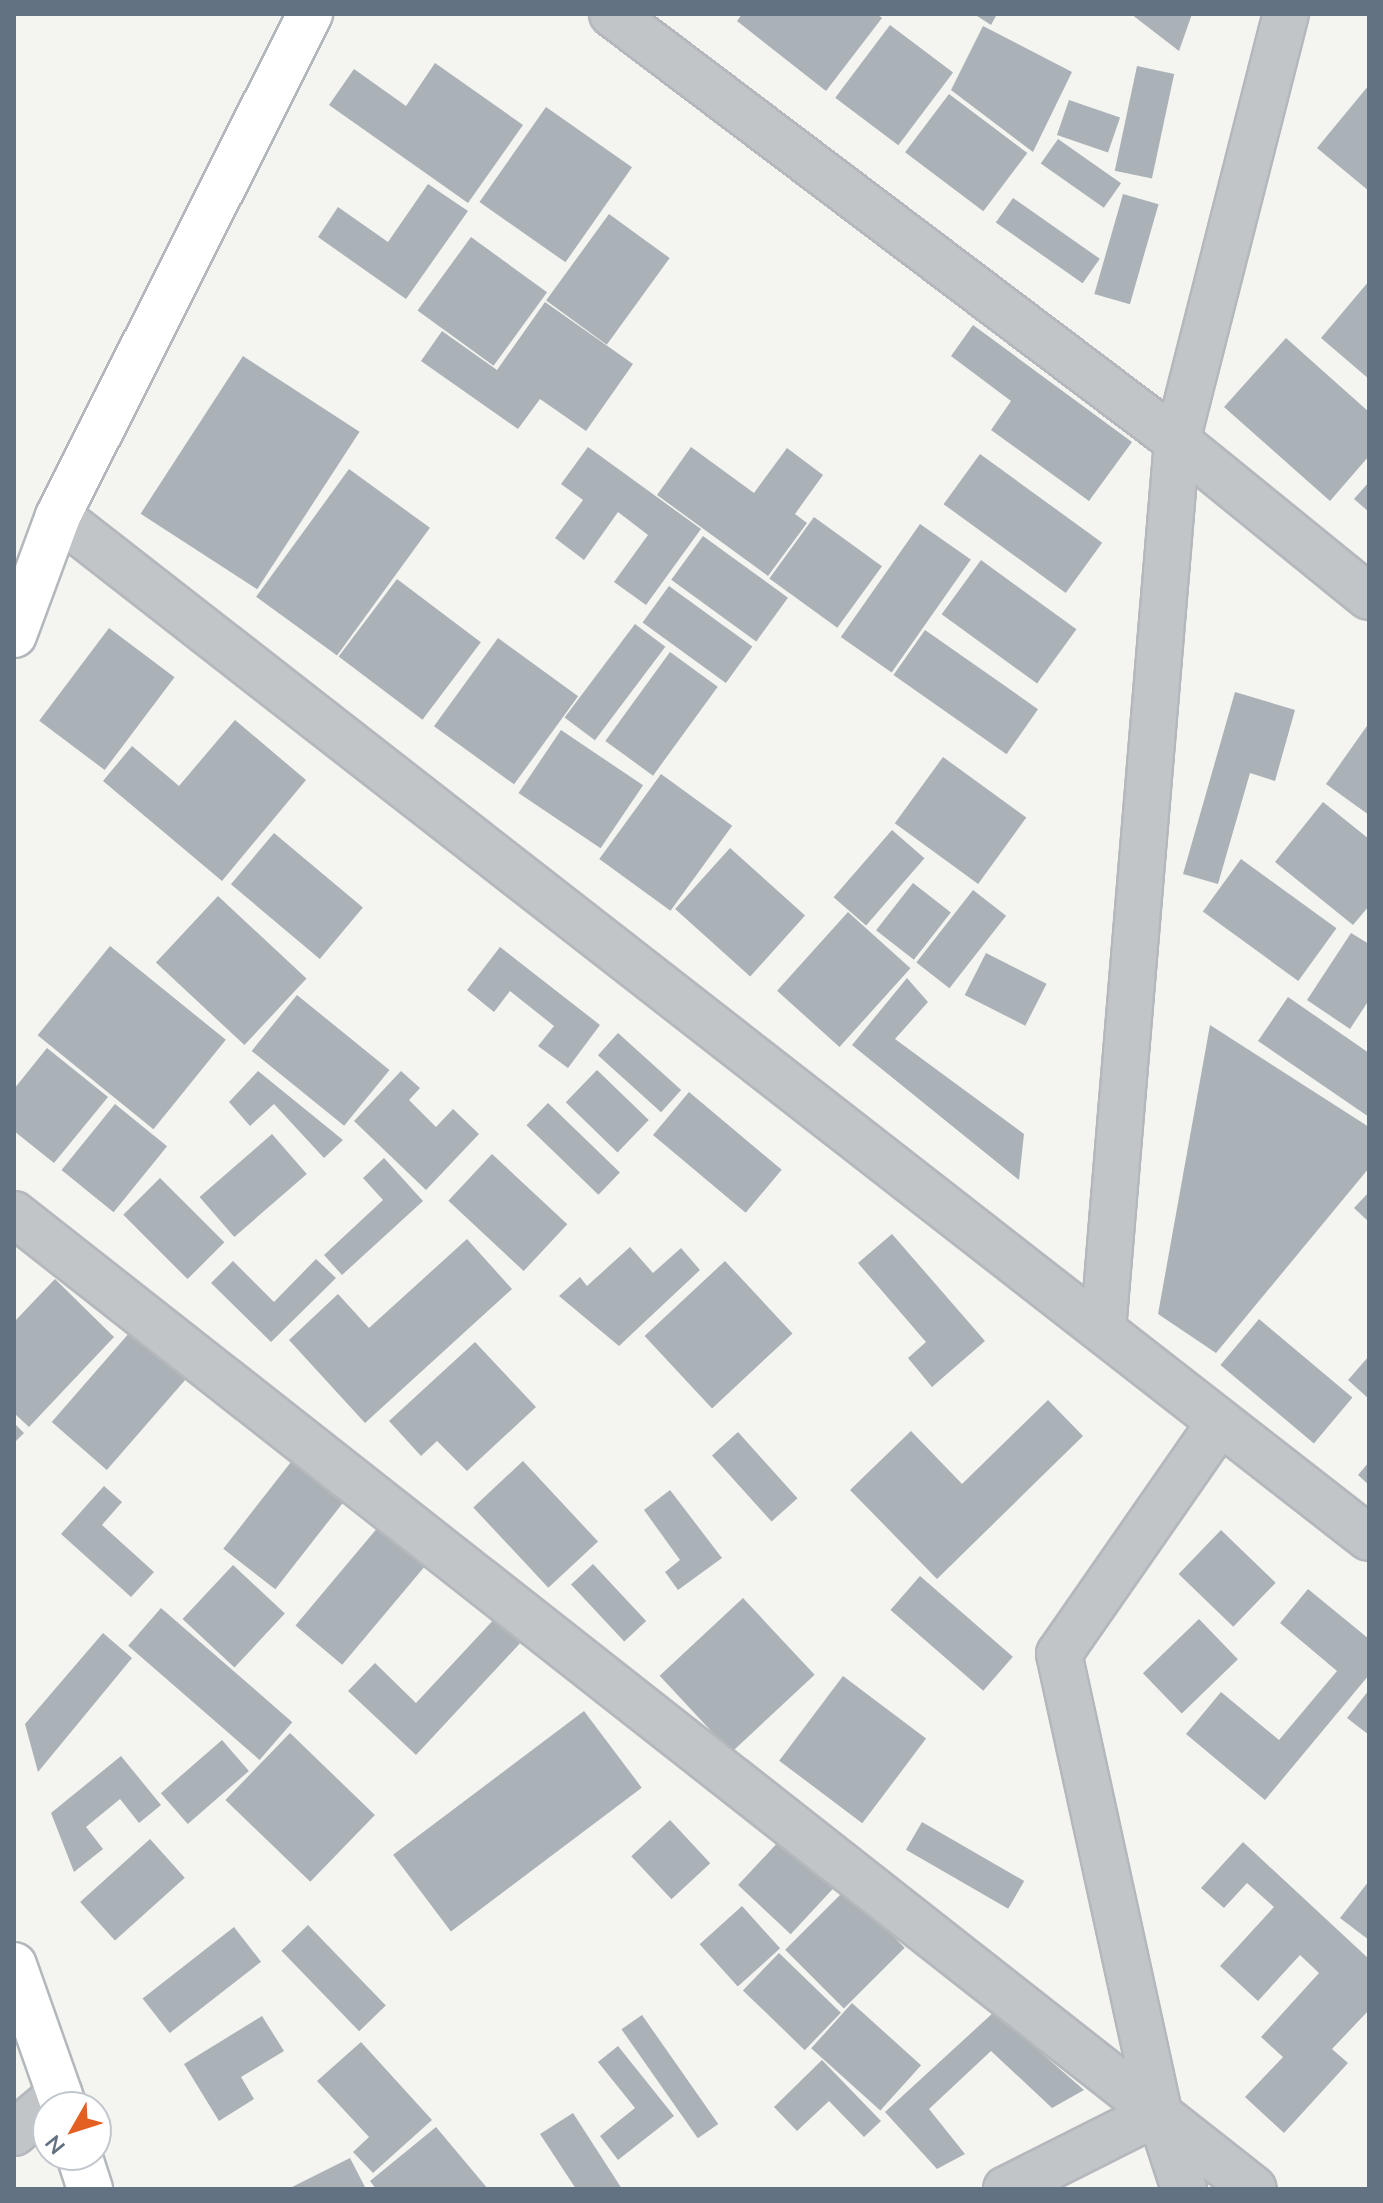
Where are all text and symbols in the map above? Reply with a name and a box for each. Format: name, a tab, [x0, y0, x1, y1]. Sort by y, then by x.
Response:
north arrow	[32, 2091, 112, 2171]
text: N	[39, 2130, 71, 2160]

